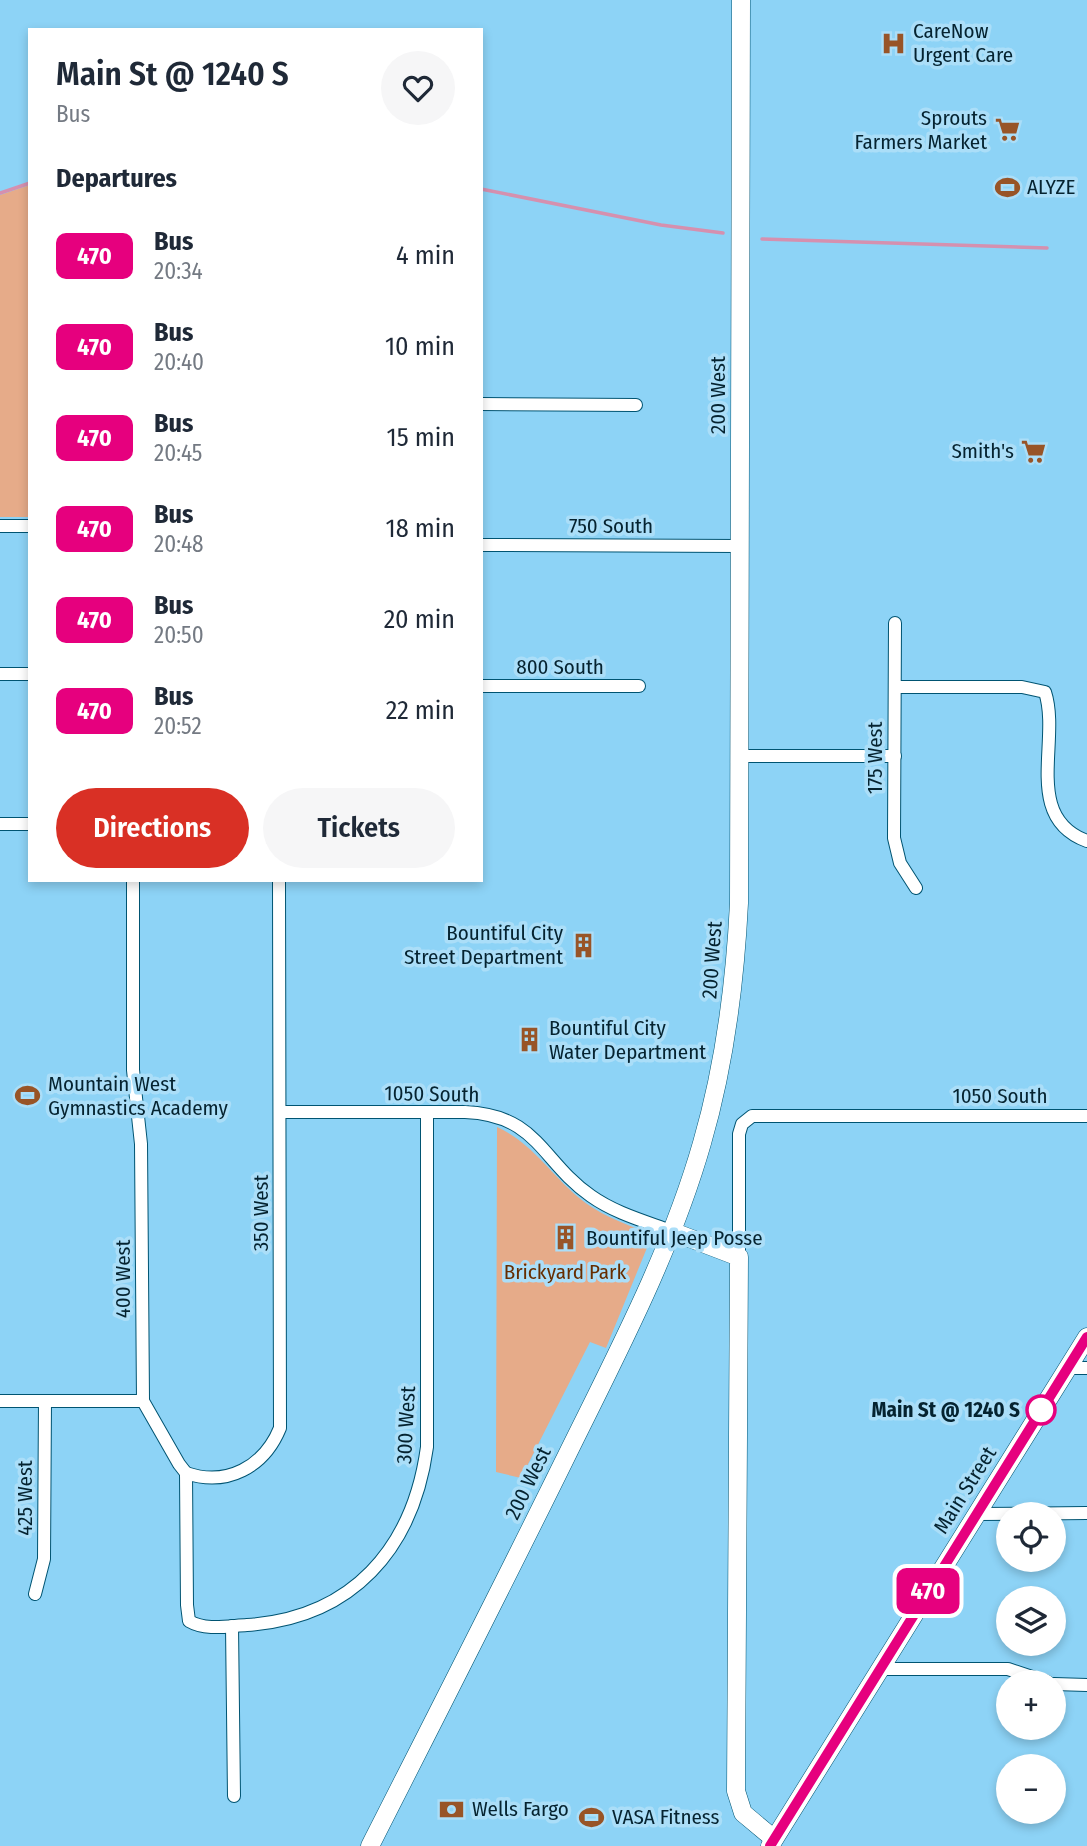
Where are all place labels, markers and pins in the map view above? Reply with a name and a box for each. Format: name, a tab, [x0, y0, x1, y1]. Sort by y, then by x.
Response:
place label: CareNow Urgent Care	[913, 18, 1013, 68]
hospital icon: CareNow Urgent Care	[879, 29, 907, 57]
place label: Sprouts Farmers Market	[855, 105, 987, 155]
supermarket icon: Sprouts Farmers Market	[993, 116, 1021, 144]
sports icon: ALYZE	[993, 173, 1021, 201]
place label: ALYZE	[1027, 174, 1076, 200]
supermarket icon: Smith's	[1020, 437, 1048, 465]
place label: Smith's	[951, 438, 1014, 464]
place label: Bountiful City Street Department	[404, 920, 564, 970]
building icon: Bountiful City Street Department	[569, 931, 597, 959]
place label: Bountiful City Water Department	[549, 1015, 706, 1065]
building icon: Bountiful City Water Department	[515, 1026, 543, 1054]
place label: Mountain West Gymnastics Academy	[48, 1071, 229, 1121]
sports icon: Mountain West Gymnastics Academy	[14, 1082, 42, 1110]
building icon: Bountiful Jeep Posse	[552, 1224, 580, 1252]
place label: Bountiful Jeep Posse	[586, 1225, 763, 1251]
marker: Main St @ 1240 S	[1026, 1395, 1056, 1425]
place label: Main St @ 1240 S	[871, 1397, 1020, 1423]
bank icon: Wells Fargo	[438, 1795, 466, 1823]
place label: Wells Fargo	[472, 1796, 569, 1822]
sports icon: VASA Fitness	[578, 1803, 606, 1831]
place label: VASA Fitness	[612, 1804, 720, 1830]

